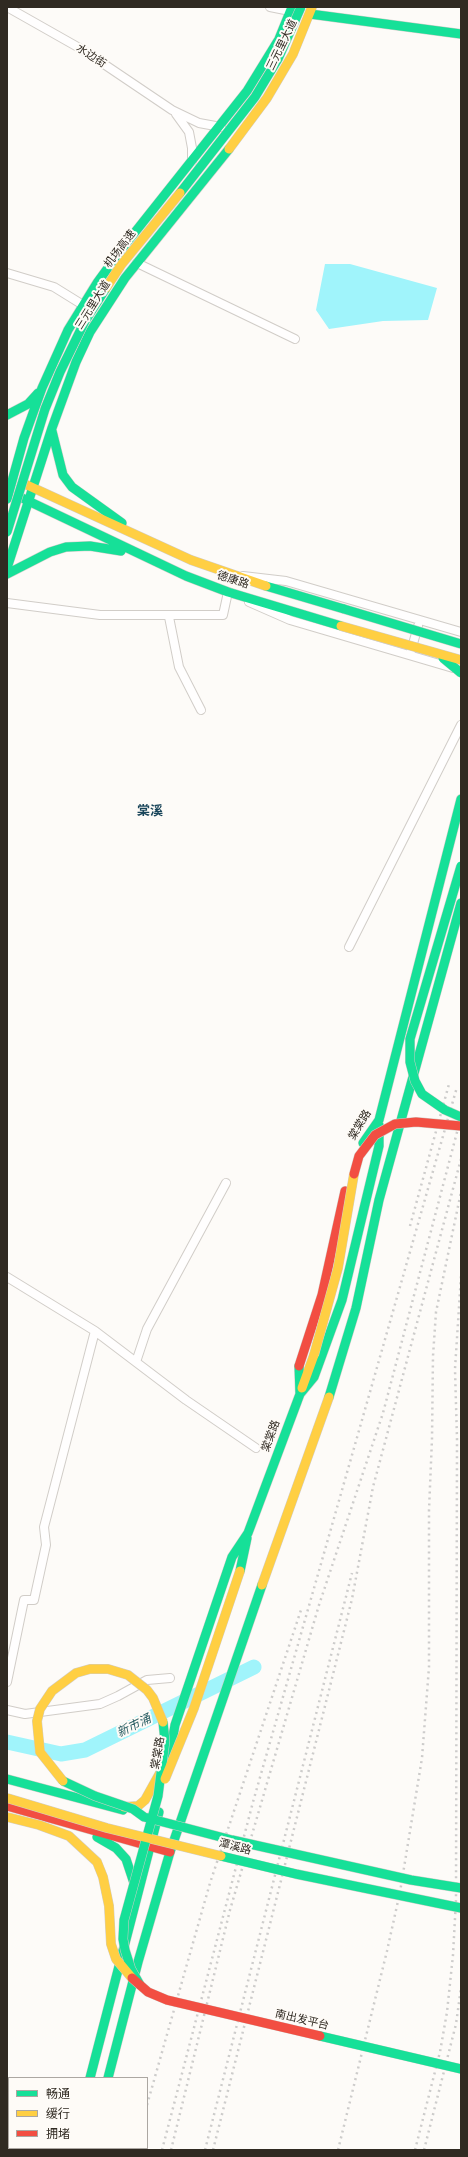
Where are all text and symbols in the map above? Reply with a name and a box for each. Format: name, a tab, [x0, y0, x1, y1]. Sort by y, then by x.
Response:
street label: 三元里大道	[264, 17, 300, 73]
street label: 水边街	[74, 41, 108, 71]
street label: 机场高速	[101, 227, 139, 271]
street label: 三元里大道	[73, 278, 113, 332]
street label: 德康路	[215, 569, 251, 591]
district label: 棠溪	[137, 803, 163, 819]
street label: 棠棠路	[346, 1107, 374, 1143]
street label: 棠棠路	[259, 1418, 283, 1454]
water label: 新市涌	[115, 1712, 153, 1740]
street label: 棠棠路	[149, 1736, 167, 1770]
street label: 潭溪路	[217, 1837, 253, 1857]
street label: 南出发平台	[274, 2007, 330, 2033]
legend	[8, 2077, 148, 2149]
text: 畅通	[46, 2085, 70, 2102]
text: 缓行	[46, 2105, 70, 2122]
text: 拥堵	[46, 2125, 70, 2142]

